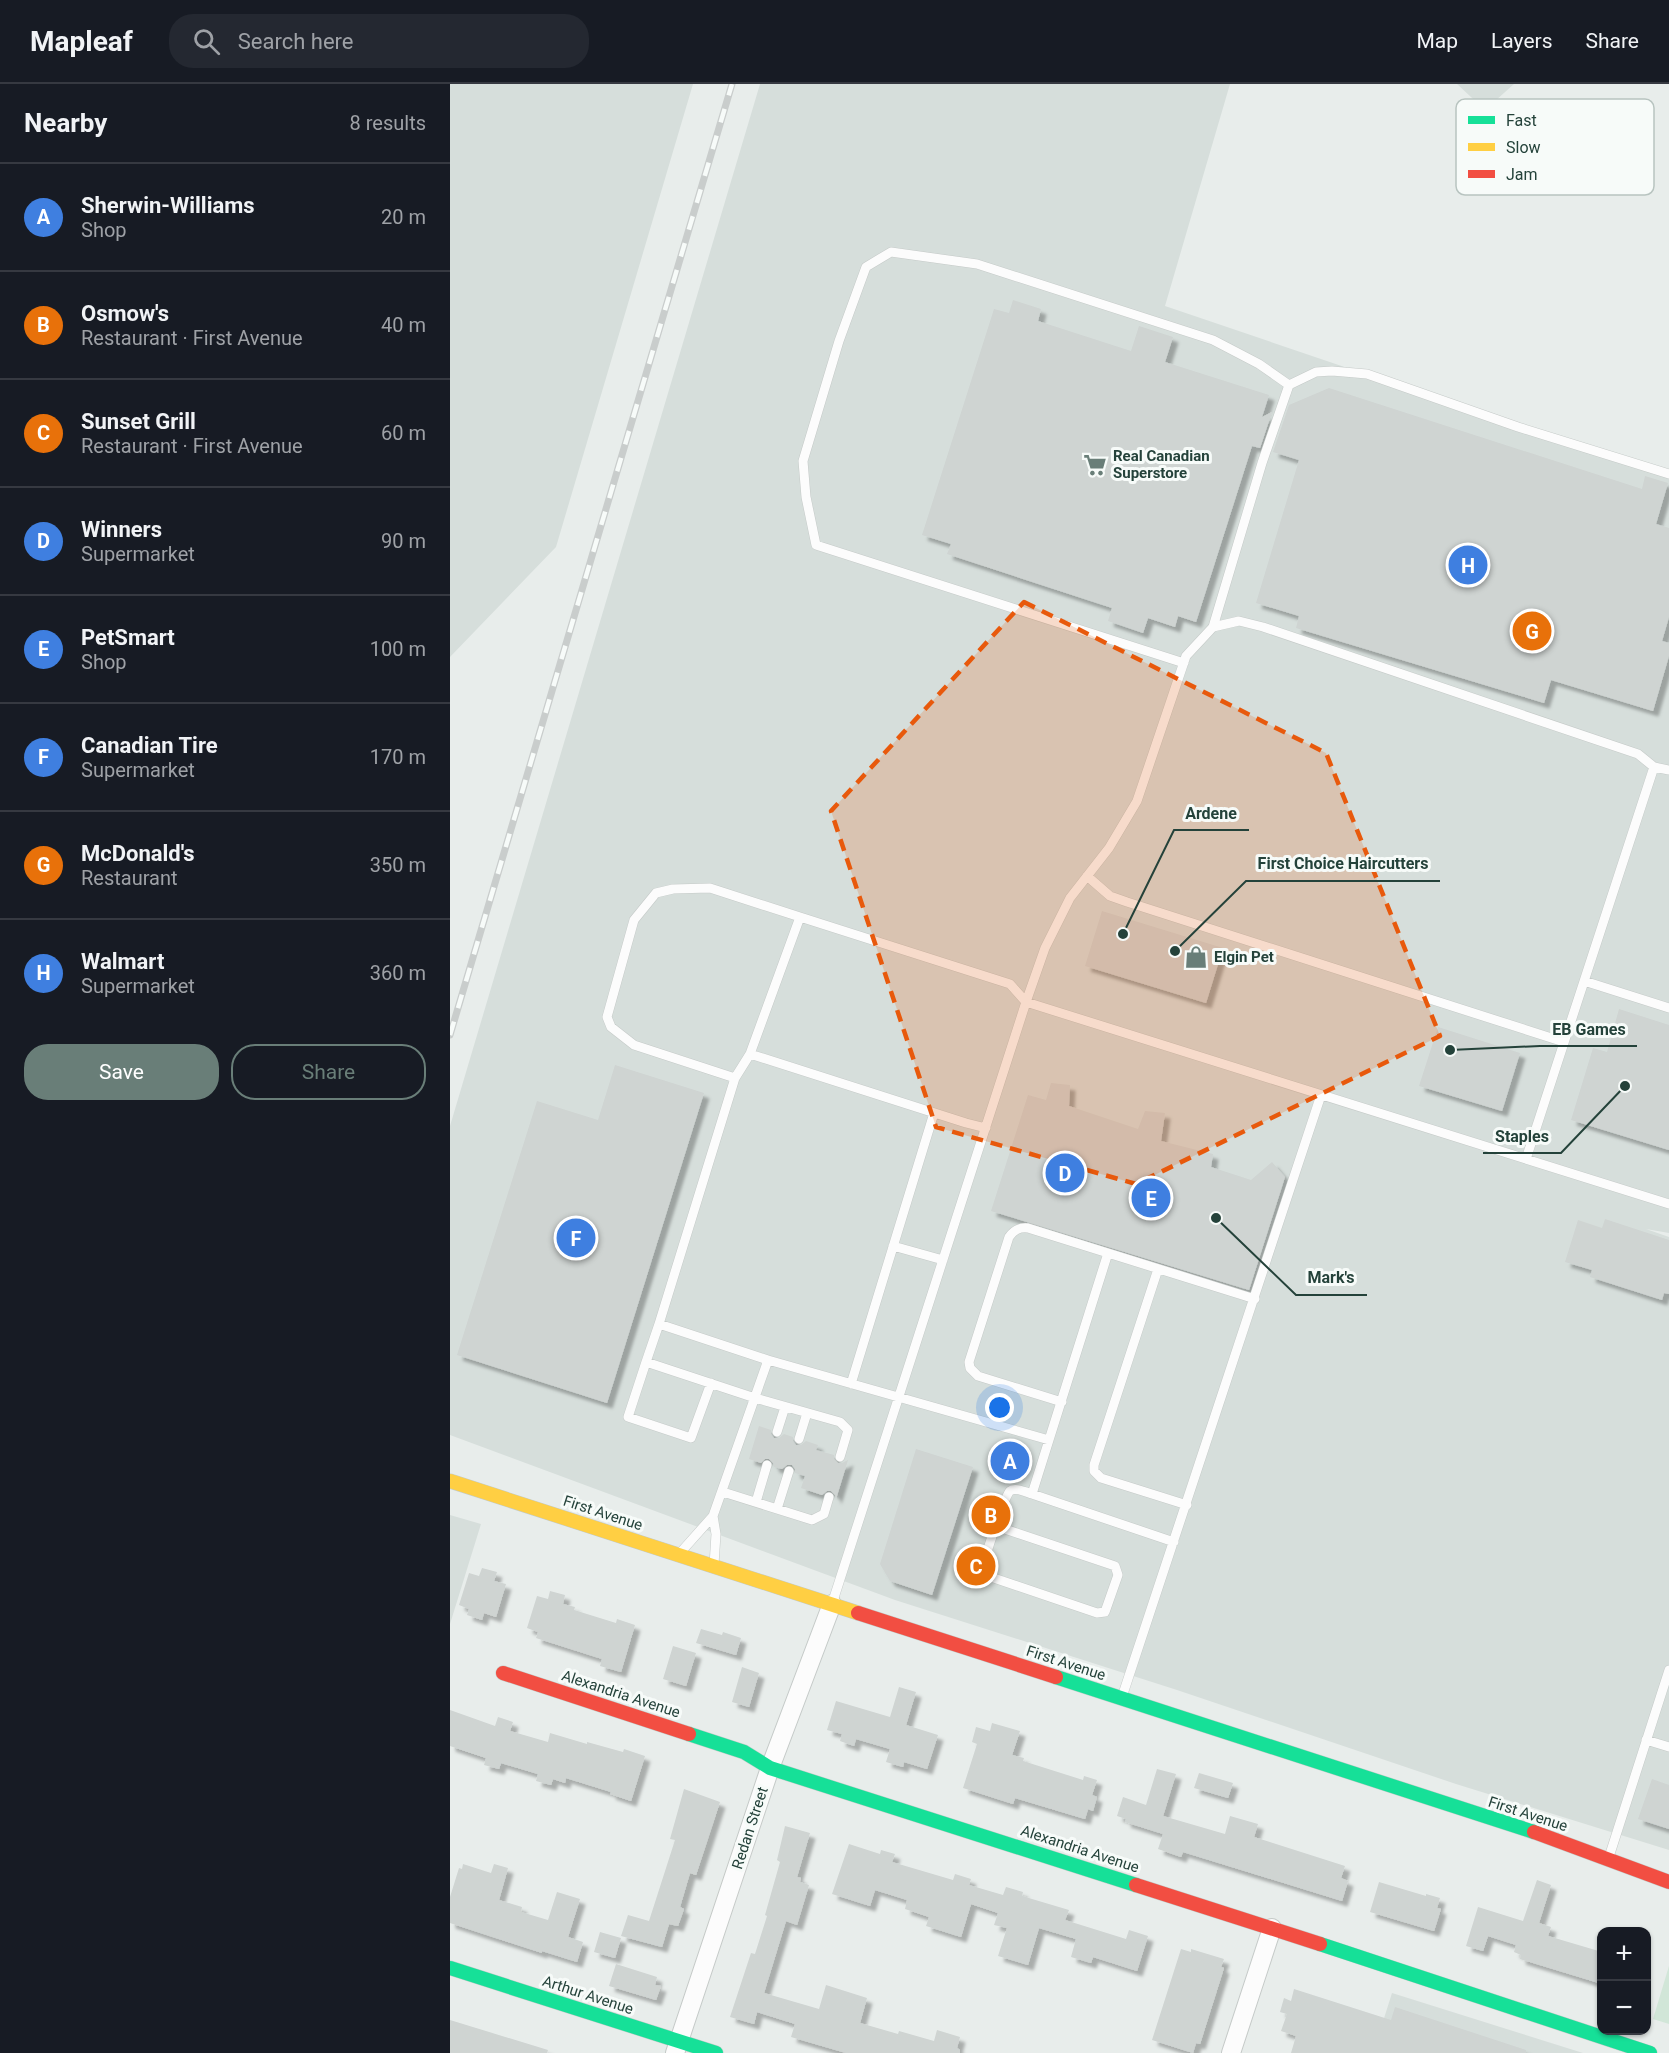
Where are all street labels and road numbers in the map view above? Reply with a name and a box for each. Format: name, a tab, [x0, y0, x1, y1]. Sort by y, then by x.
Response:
street label: First Avenue	[561, 1492, 645, 1534]
street label: First Avenue	[1024, 1642, 1108, 1684]
street label: Alexandria Avenue	[560, 1666, 682, 1722]
street label: Redan Street	[728, 1785, 772, 1871]
street label: First Avenue	[1486, 1793, 1570, 1835]
street label: Alexandria Avenue	[1019, 1821, 1141, 1877]
street label: Arthur Avenue	[540, 1972, 636, 2018]

